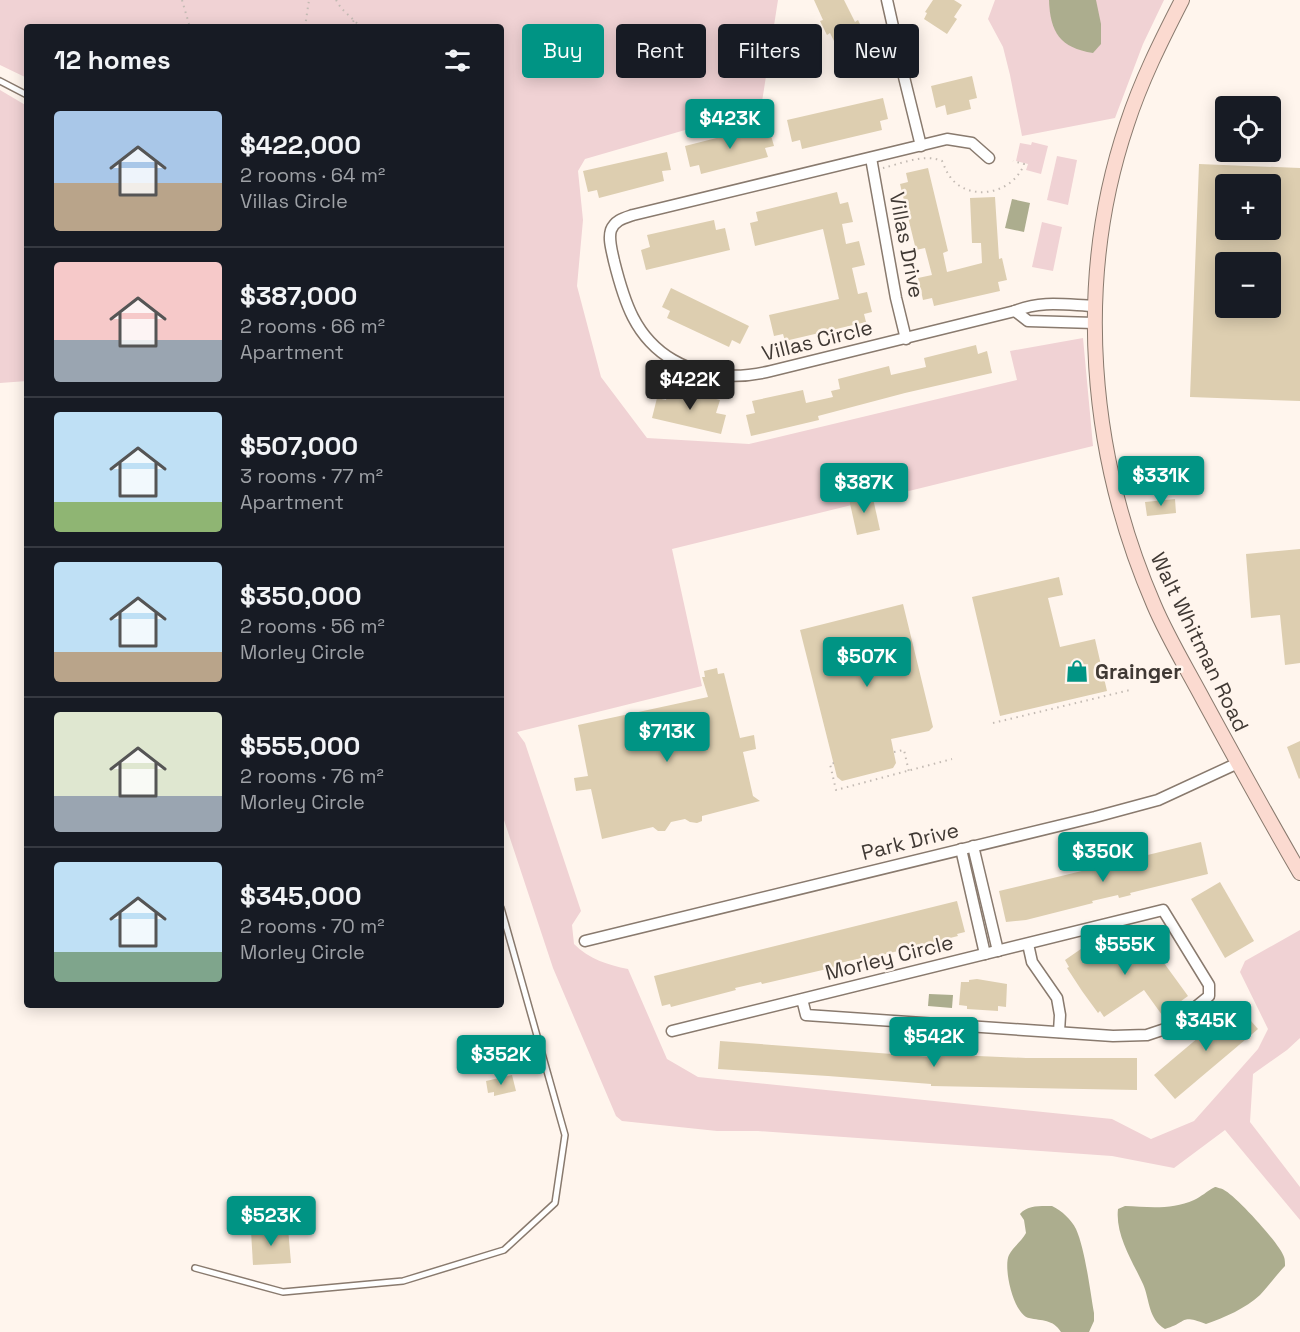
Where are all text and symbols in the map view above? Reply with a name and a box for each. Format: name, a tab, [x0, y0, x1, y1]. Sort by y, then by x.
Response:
chip: Buy	[522, 24, 604, 78]
chip: Rent	[616, 24, 706, 78]
chip: Filters	[718, 24, 822, 78]
chip: New	[834, 24, 919, 78]
text: 12 homes	[54, 43, 171, 77]
icon: filters	[441, 44, 474, 77]
map controls	[1215, 96, 1281, 318]
button: locate	[1215, 96, 1281, 162]
pin: $423K	[688, 99, 772, 150]
text: $423K	[699, 105, 761, 131]
text: $422,000	[240, 128, 361, 162]
icon: home	[102, 135, 174, 207]
text: 2 rooms · 64 m²	[240, 162, 385, 188]
button: +	[1215, 174, 1281, 240]
text: Villas Circle	[240, 188, 348, 214]
street label: Villas Drive	[884, 190, 930, 300]
button: −	[1215, 252, 1281, 318]
text: $387,000	[240, 279, 357, 313]
icon: home	[102, 286, 174, 358]
text: 2 rooms · 66 m²	[240, 313, 385, 339]
street label: Villas Circle	[759, 313, 875, 367]
text: Apartment	[240, 339, 344, 365]
pin: $422K	[648, 360, 732, 411]
text: $422K	[659, 366, 721, 392]
text: $507,000	[240, 429, 358, 463]
icon: home	[102, 436, 174, 508]
pin: $331K	[1119, 456, 1203, 507]
text: $331K	[1132, 462, 1190, 488]
text: 3 rooms · 77 m²	[240, 463, 383, 489]
pin: $387K	[822, 463, 906, 514]
text: $387K	[834, 469, 894, 495]
text: Apartment	[240, 489, 344, 515]
street label: Walt Whitman Road	[1145, 548, 1255, 736]
text: $350,000	[240, 579, 362, 613]
icon: home	[102, 586, 174, 658]
text: 2 rooms · 56 m²	[240, 613, 385, 639]
pin: $507K	[825, 637, 909, 688]
text: Morley Circle	[240, 639, 365, 665]
text: $507K	[837, 643, 897, 669]
shop icon: Grainger	[1064, 658, 1090, 684]
place label: Grainger	[1095, 658, 1181, 685]
pin: $713K	[625, 712, 709, 763]
text: $713K	[639, 718, 695, 744]
text: $555,000	[240, 729, 360, 763]
icon: home	[102, 736, 174, 808]
text: 2 rooms · 76 m²	[240, 763, 384, 789]
text: Morley Circle	[240, 789, 365, 815]
street label: Park Drive	[859, 816, 961, 866]
pin: $350K	[1061, 832, 1145, 883]
text: $350K	[1072, 838, 1134, 864]
text: $345,000	[240, 879, 362, 913]
icon: home	[102, 886, 174, 958]
text: 2 rooms · 70 m²	[240, 913, 384, 939]
pin: $555K	[1083, 925, 1167, 976]
street label: Morley Circle	[822, 928, 956, 986]
text: $555K	[1095, 931, 1155, 957]
text: Morley Circle	[240, 939, 365, 965]
pin: $345K	[1164, 1001, 1248, 1052]
text: $345K	[1175, 1007, 1237, 1033]
pin: $542K	[892, 1017, 976, 1068]
text: $542K	[903, 1023, 965, 1049]
pin: $352K	[459, 1035, 543, 1086]
text: $352K	[471, 1041, 531, 1067]
pin: $523K	[229, 1196, 313, 1247]
text: $523K	[241, 1202, 301, 1228]

